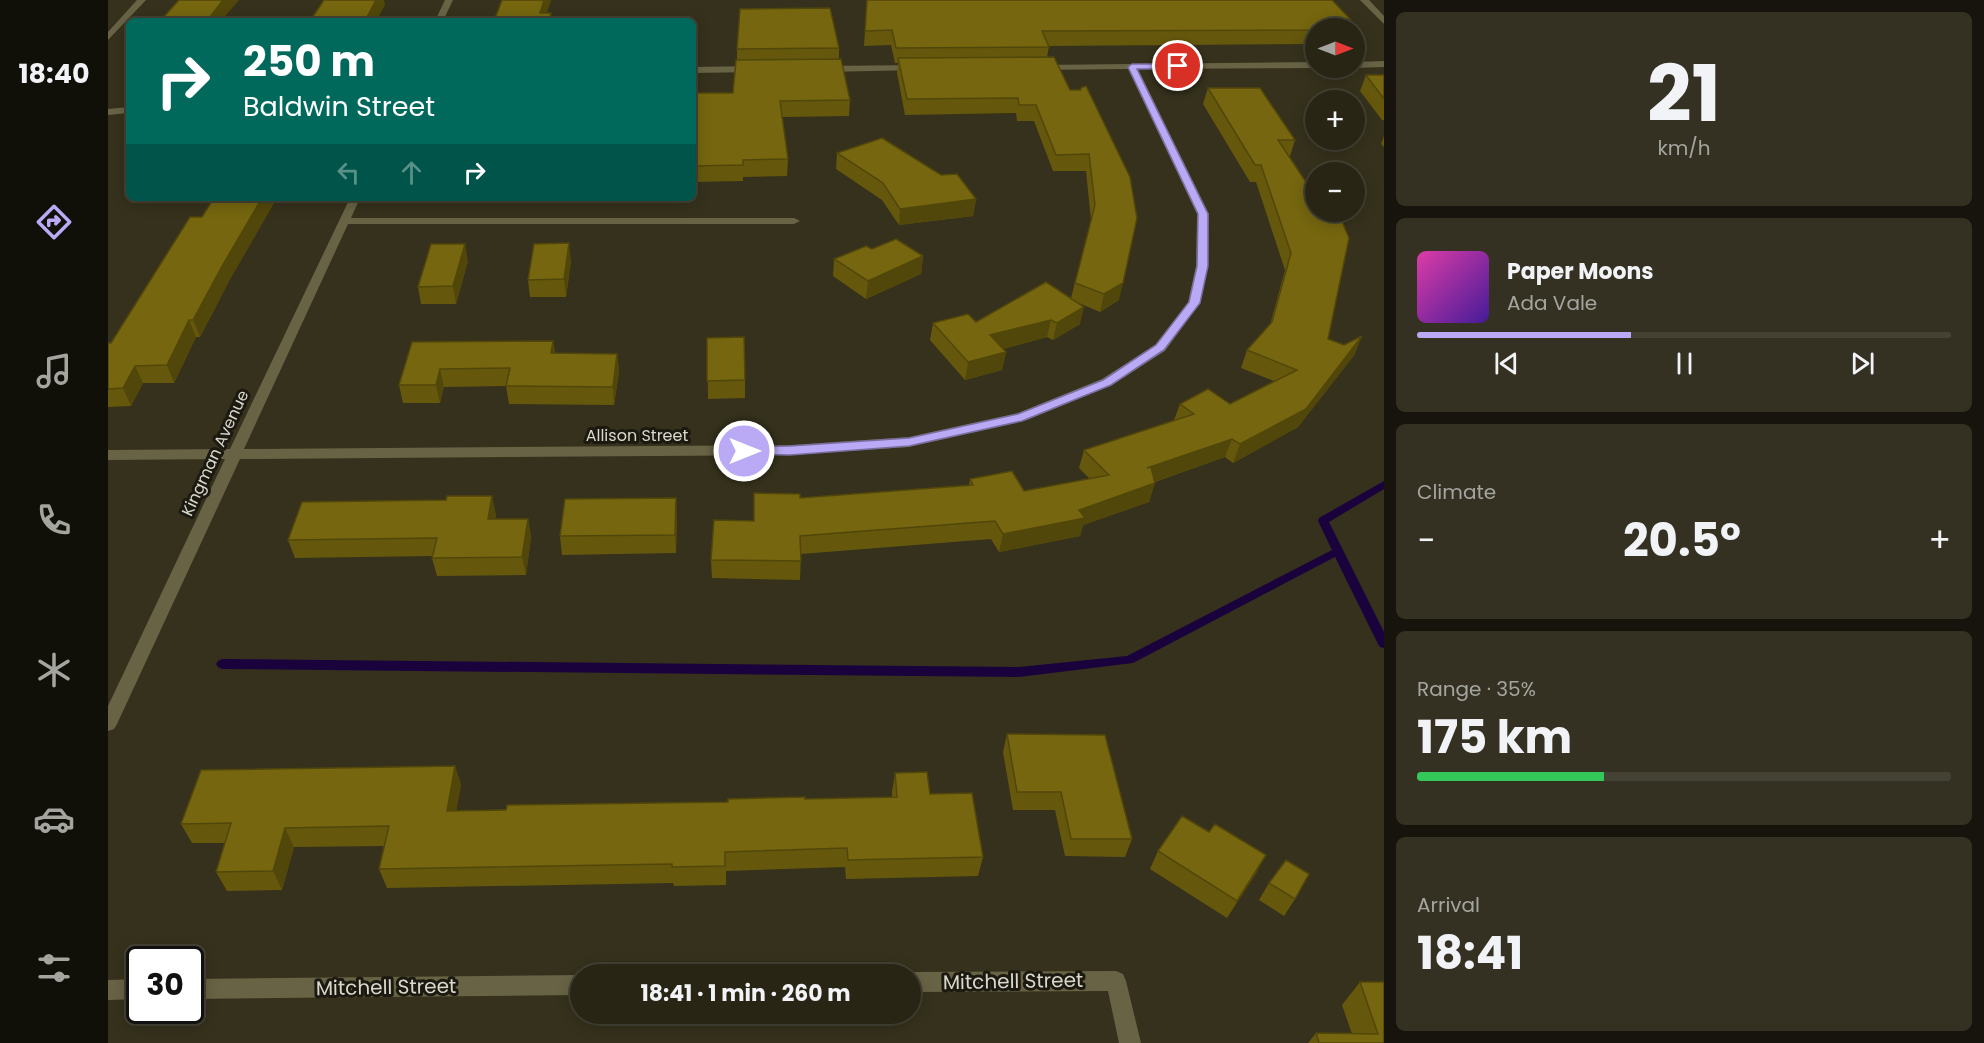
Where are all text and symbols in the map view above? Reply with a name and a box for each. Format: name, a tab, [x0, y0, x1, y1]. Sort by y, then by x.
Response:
north arrow	[1305, 18, 1365, 78]
map controls	[1305, 18, 1365, 222]
text: 250 m	[243, 32, 375, 91]
text: 21	[1647, 39, 1721, 148]
pin	[1152, 40, 1203, 91]
icon: right	[144, 42, 222, 120]
icon: arrive	[1161, 49, 1194, 82]
text: 18:40	[18, 55, 90, 92]
text: Baldwin Street	[243, 88, 435, 125]
button: +	[1305, 90, 1365, 150]
text: km/h	[1657, 134, 1711, 162]
icon: left	[332, 156, 365, 189]
icon: ahead	[395, 156, 428, 189]
icon: right	[458, 156, 491, 189]
button: −	[1305, 162, 1365, 222]
icon: directions	[33, 201, 75, 243]
text: Paper Moons	[1507, 256, 1654, 287]
text: Ada Vale	[1507, 289, 1597, 317]
icon: previous	[1490, 347, 1523, 380]
icon: pause	[1668, 347, 1701, 380]
icon: next	[1846, 347, 1879, 380]
icon: music	[33, 350, 75, 392]
street label: Kingman Avenue	[176, 386, 254, 520]
position arrow	[712, 419, 776, 483]
street label: Allison Street	[586, 424, 688, 447]
text: Climate	[1417, 478, 1496, 506]
icon: phone	[33, 499, 75, 541]
text: 20.5°	[1623, 509, 1741, 572]
text: −	[1417, 517, 1435, 564]
text: +	[1928, 517, 1951, 564]
icon: climate	[33, 649, 75, 691]
text: Range · 35%	[1417, 675, 1536, 703]
text: 175 km	[1417, 706, 1572, 769]
icon: car	[33, 798, 75, 840]
text: Arrival	[1417, 891, 1480, 919]
text: 18:41	[1417, 922, 1523, 985]
speed limit sign: 30	[126, 946, 204, 1024]
icon: filters	[33, 947, 75, 989]
street label: Mitchell Street	[943, 966, 1083, 996]
street label: Mitchell Street	[316, 972, 456, 1002]
text: 18:41 · 1 min · 260 m	[640, 978, 851, 1009]

